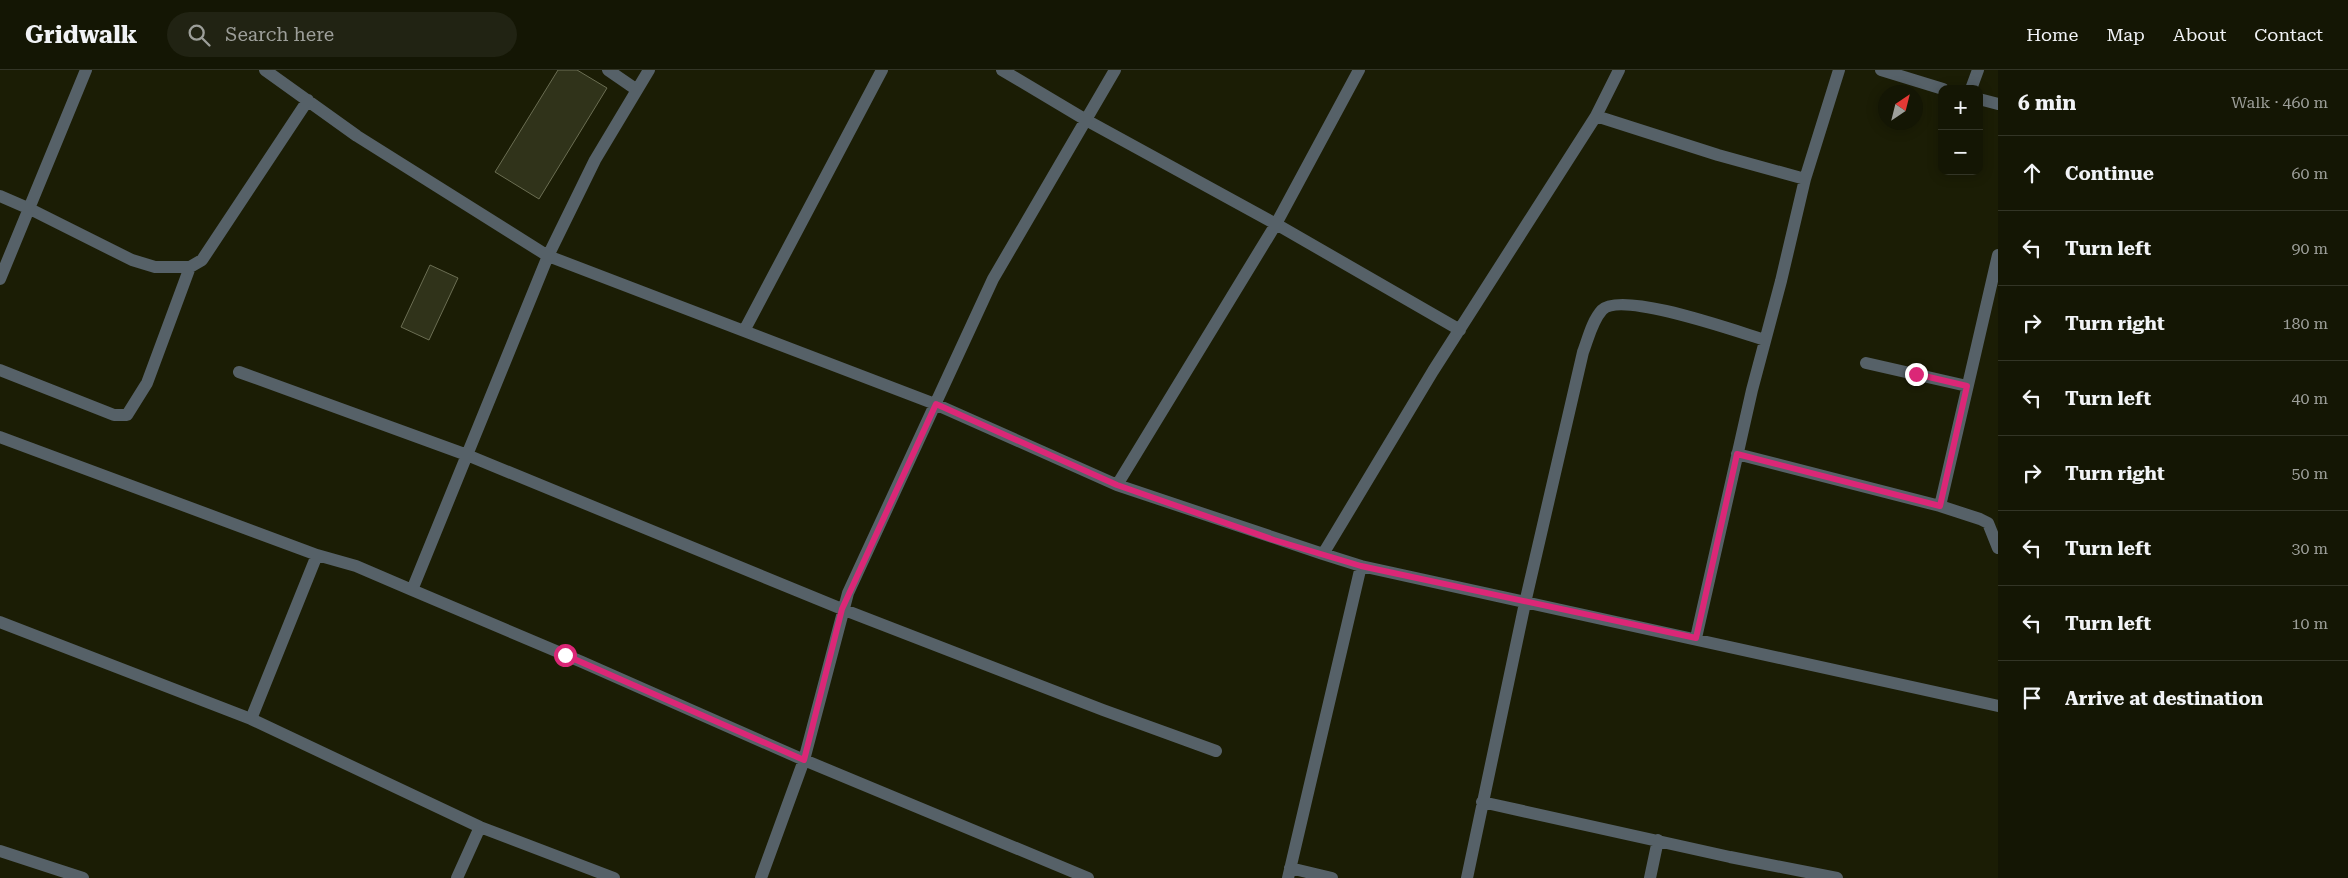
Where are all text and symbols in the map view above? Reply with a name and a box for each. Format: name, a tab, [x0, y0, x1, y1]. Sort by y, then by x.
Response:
search box	[167, 12, 517, 57]
text: Gridwalk	[25, 21, 137, 49]
icon: search	[185, 21, 213, 49]
text: Search here	[225, 23, 334, 46]
text: Home	[2026, 24, 2078, 45]
text: Map	[2106, 24, 2145, 45]
text: About	[2173, 24, 2226, 45]
text: Contact	[2254, 24, 2323, 45]
north arrow	[1878, 85, 1923, 130]
map controls	[1938, 85, 1983, 175]
button: +	[1938, 85, 1983, 130]
text: 6 min	[2018, 91, 2076, 115]
text: Walk · 460 m	[2231, 93, 2328, 112]
button: −	[1938, 130, 1983, 175]
icon: ahead	[2018, 159, 2046, 187]
text: Continue	[2065, 162, 2154, 185]
text: 60 m	[2291, 164, 2328, 183]
icon: left	[2018, 234, 2046, 262]
text: Turn left	[2065, 237, 2151, 260]
text: 90 m	[2291, 239, 2328, 258]
icon: right	[2018, 309, 2046, 337]
text: Turn right	[2065, 312, 2165, 335]
text: 180 m	[2282, 314, 2328, 333]
route end	[1905, 363, 1928, 386]
icon: left	[2018, 384, 2046, 412]
text: Turn left	[2065, 387, 2151, 410]
text: 40 m	[2291, 389, 2328, 408]
icon: right	[2018, 459, 2046, 487]
text: Turn right	[2065, 462, 2165, 485]
text: 50 m	[2291, 464, 2328, 483]
icon: left	[2018, 534, 2046, 562]
text: Turn left	[2065, 537, 2151, 560]
text: 30 m	[2291, 539, 2328, 558]
icon: left	[2018, 609, 2046, 637]
text: Turn left	[2065, 612, 2151, 635]
text: 10 m	[2291, 614, 2328, 633]
route start	[554, 644, 577, 667]
icon: arrive	[2018, 684, 2046, 712]
text: Arrive at destination	[2065, 687, 2263, 710]

